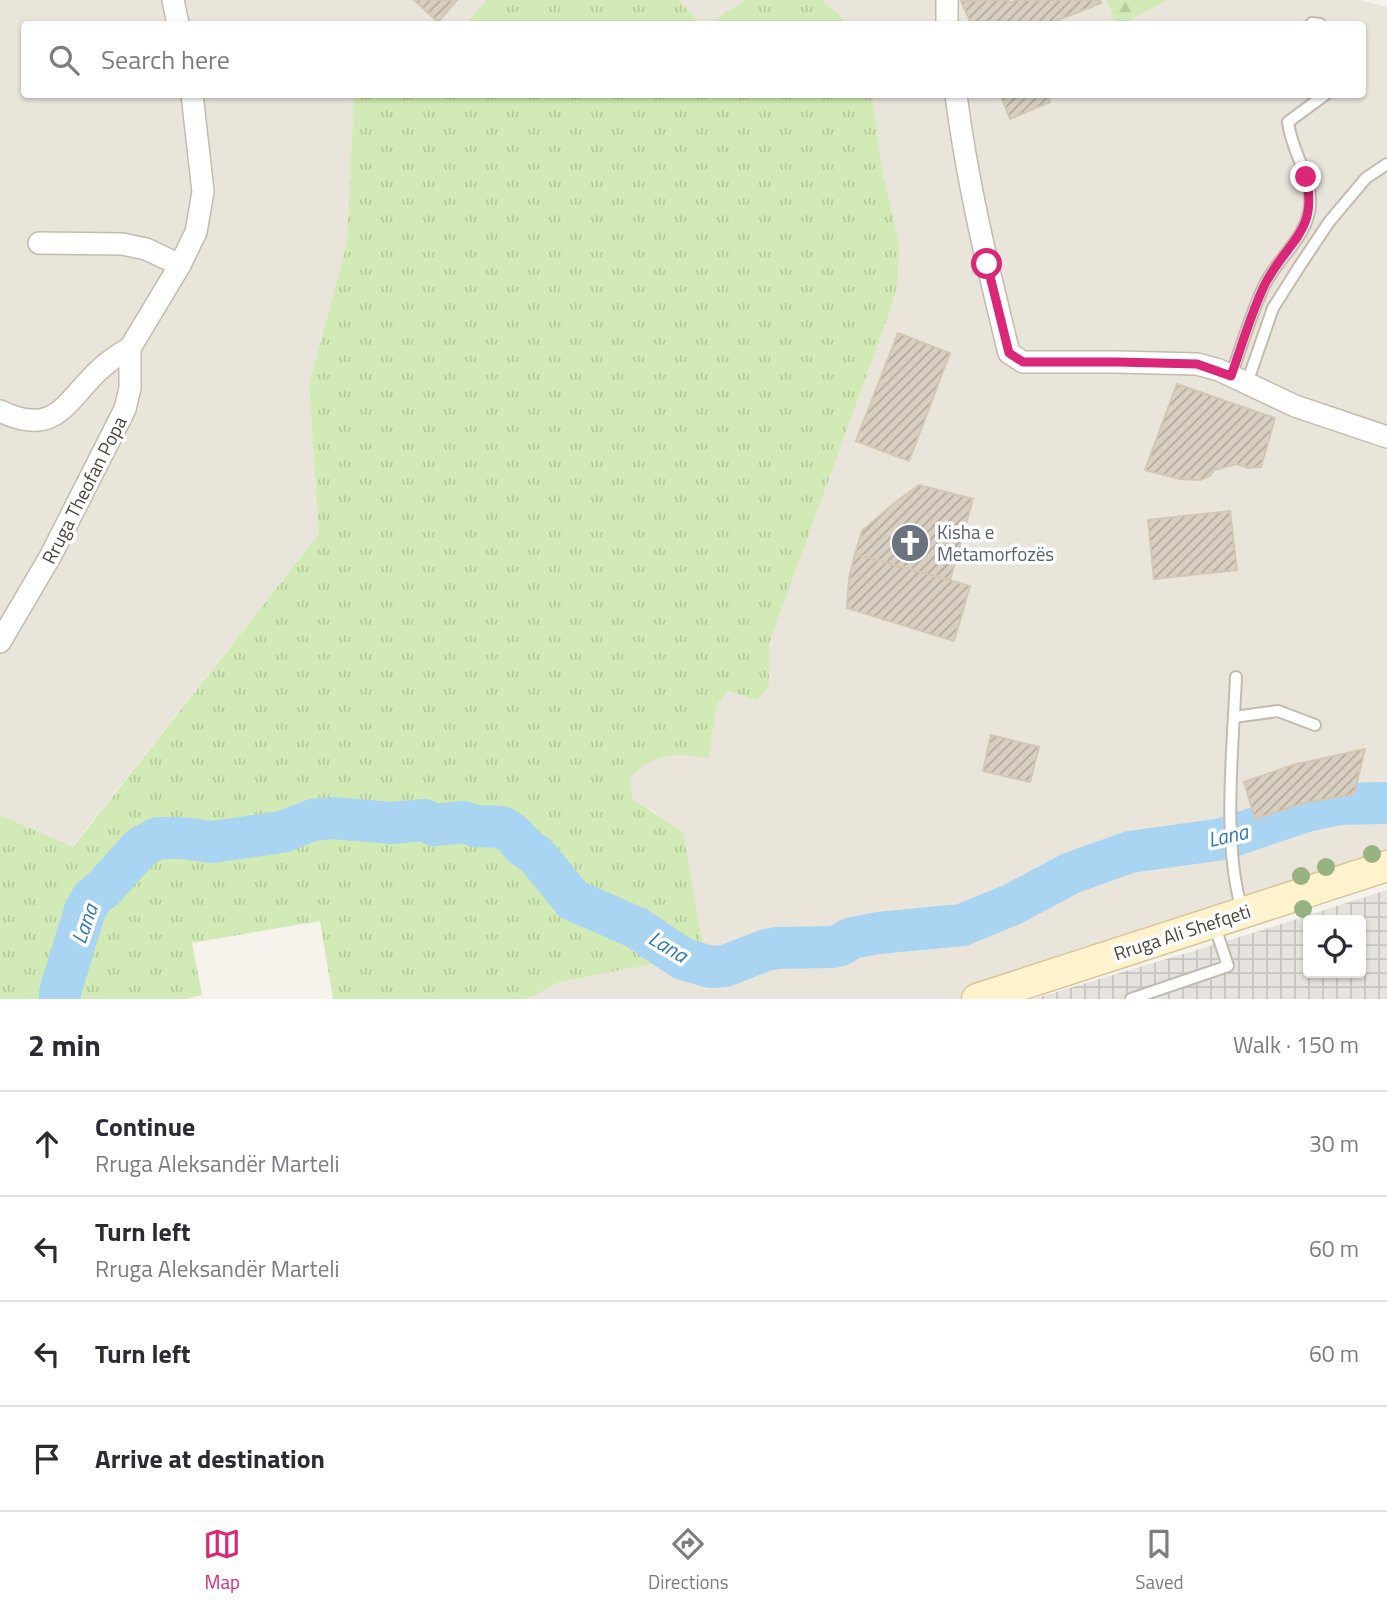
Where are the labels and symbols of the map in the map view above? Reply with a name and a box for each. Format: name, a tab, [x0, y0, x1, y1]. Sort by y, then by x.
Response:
route end	[1290, 161, 1321, 192]
route start	[971, 248, 1002, 279]
street label: Rruga Theofan Popa	[34, 410, 134, 569]
place label: Kisha e Metamorfozës	[937, 517, 1054, 568]
church icon: Kisha e Metamorfozës	[889, 522, 931, 564]
water label: Lana	[1205, 815, 1252, 855]
street label: Rruga Ali Shefqeti	[1110, 896, 1254, 967]
water label: Lana	[62, 898, 106, 948]
water label: Lana	[643, 922, 695, 971]

